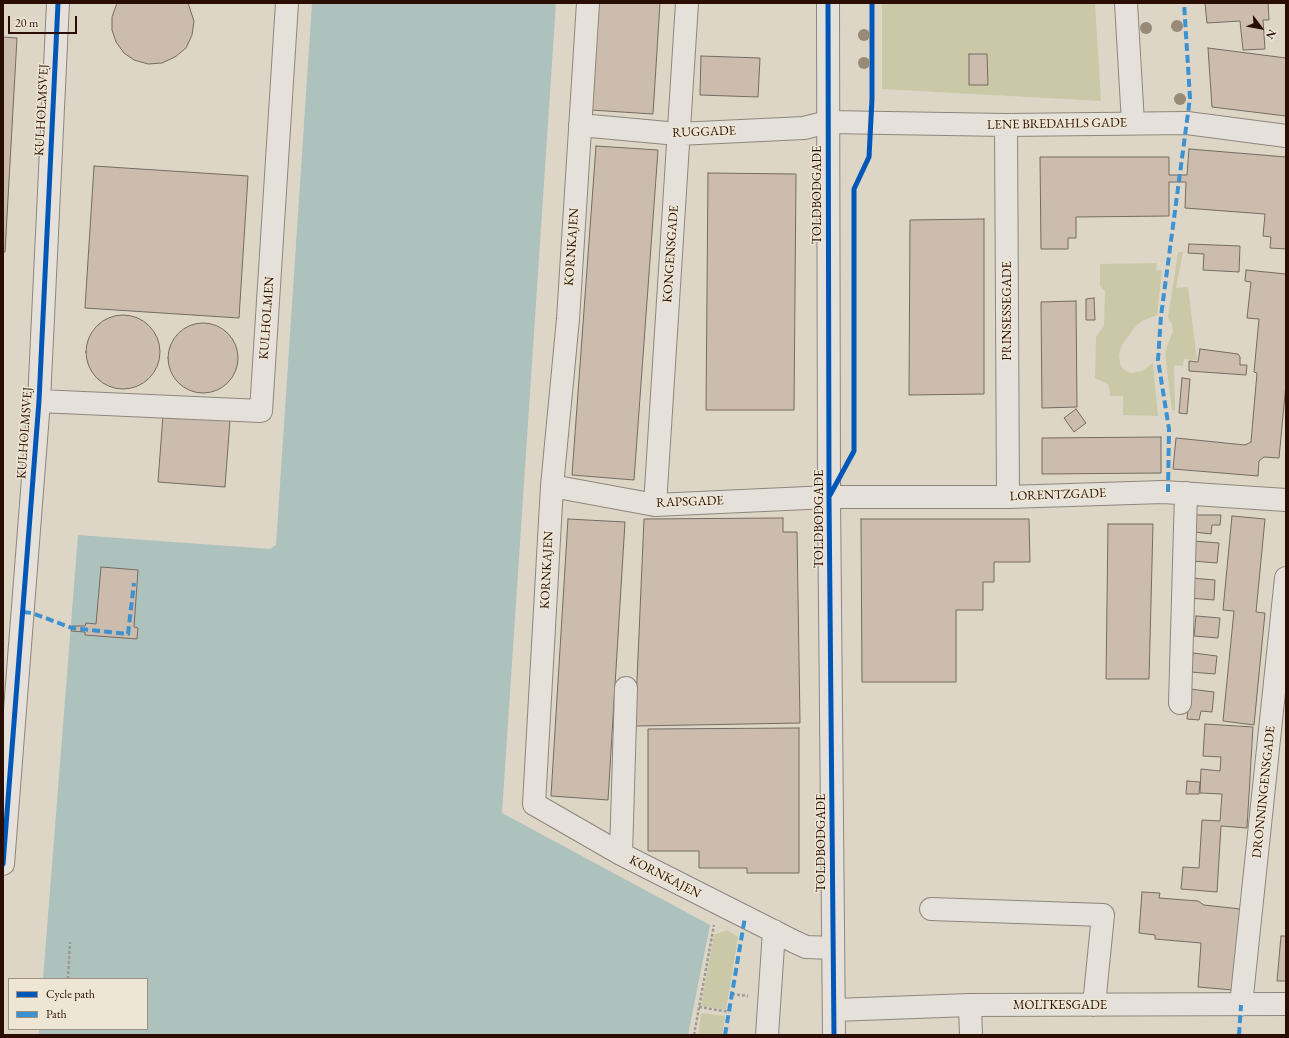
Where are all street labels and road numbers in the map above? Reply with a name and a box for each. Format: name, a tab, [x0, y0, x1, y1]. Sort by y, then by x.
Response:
street label: KULHOLMSVEJ	[32, 63, 52, 157]
street label: LENE BREDAHLS GADE	[987, 115, 1127, 133]
street label: RUGGADE	[672, 123, 736, 141]
street label: TOLDBODGADE	[809, 146, 825, 244]
street label: KONGENSGADE	[660, 205, 682, 303]
street label: KORNKAJEN	[561, 207, 583, 287]
street label: PRINSESSEGADE	[999, 261, 1015, 361]
street label: KULHOLMEN	[256, 276, 278, 360]
street label: KULHOLMSVEJ	[14, 386, 36, 480]
street label: TOLDBODGADE	[811, 470, 827, 568]
street label: LORENTZGADE	[1009, 486, 1107, 504]
street label: RAPSGADE	[656, 493, 724, 511]
street label: KORNKAJEN	[537, 531, 557, 609]
street label: DRONNINGENSGADE	[1249, 725, 1279, 859]
street label: TOLDBODGADE	[813, 794, 829, 892]
street label: KORNKAJEN	[627, 852, 703, 902]
street label: MOLTKESGADE	[1013, 997, 1107, 1013]

